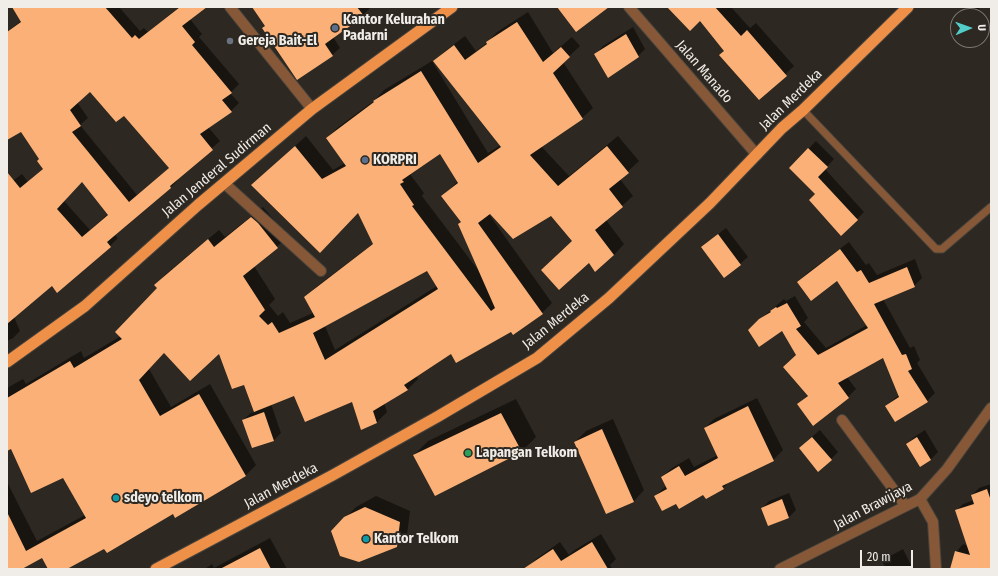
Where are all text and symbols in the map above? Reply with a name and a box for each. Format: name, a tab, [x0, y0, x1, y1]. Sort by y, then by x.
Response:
north arrow	[950, 8, 990, 48]
place label: Kantor Kelurahan Padarni	[343, 12, 445, 44]
marker: Kantor Kelurahan Padarni	[330, 23, 340, 33]
text: U	[975, 24, 988, 31]
place label: Gereja Bait-El	[238, 33, 317, 49]
marker: Gereja Bait-El	[225, 36, 235, 46]
street label: Jalan Manado	[672, 37, 736, 107]
street label: Jalan Merdeka	[756, 66, 826, 134]
street label: Jalan Jenderal Sudirman	[159, 119, 275, 221]
place label: KORPRI	[373, 152, 417, 168]
marker: KORPRI	[360, 155, 370, 165]
street label: Jalan Merdeka	[519, 289, 593, 353]
place label: Lapangan Telkom	[476, 445, 577, 461]
marker: Lapangan Telkom	[463, 448, 473, 458]
street label: Jalan Merdeka	[241, 460, 321, 512]
street label: Jalan Brawijaya	[831, 478, 915, 534]
place label: sdeyo telkom	[124, 490, 202, 506]
marker: sdeyo telkom	[111, 493, 121, 503]
place label: Kantor Telkom	[374, 531, 459, 547]
marker: Kantor Telkom	[361, 534, 371, 544]
scale bar	[862, 542, 915, 568]
text: 20 m	[867, 550, 891, 564]

